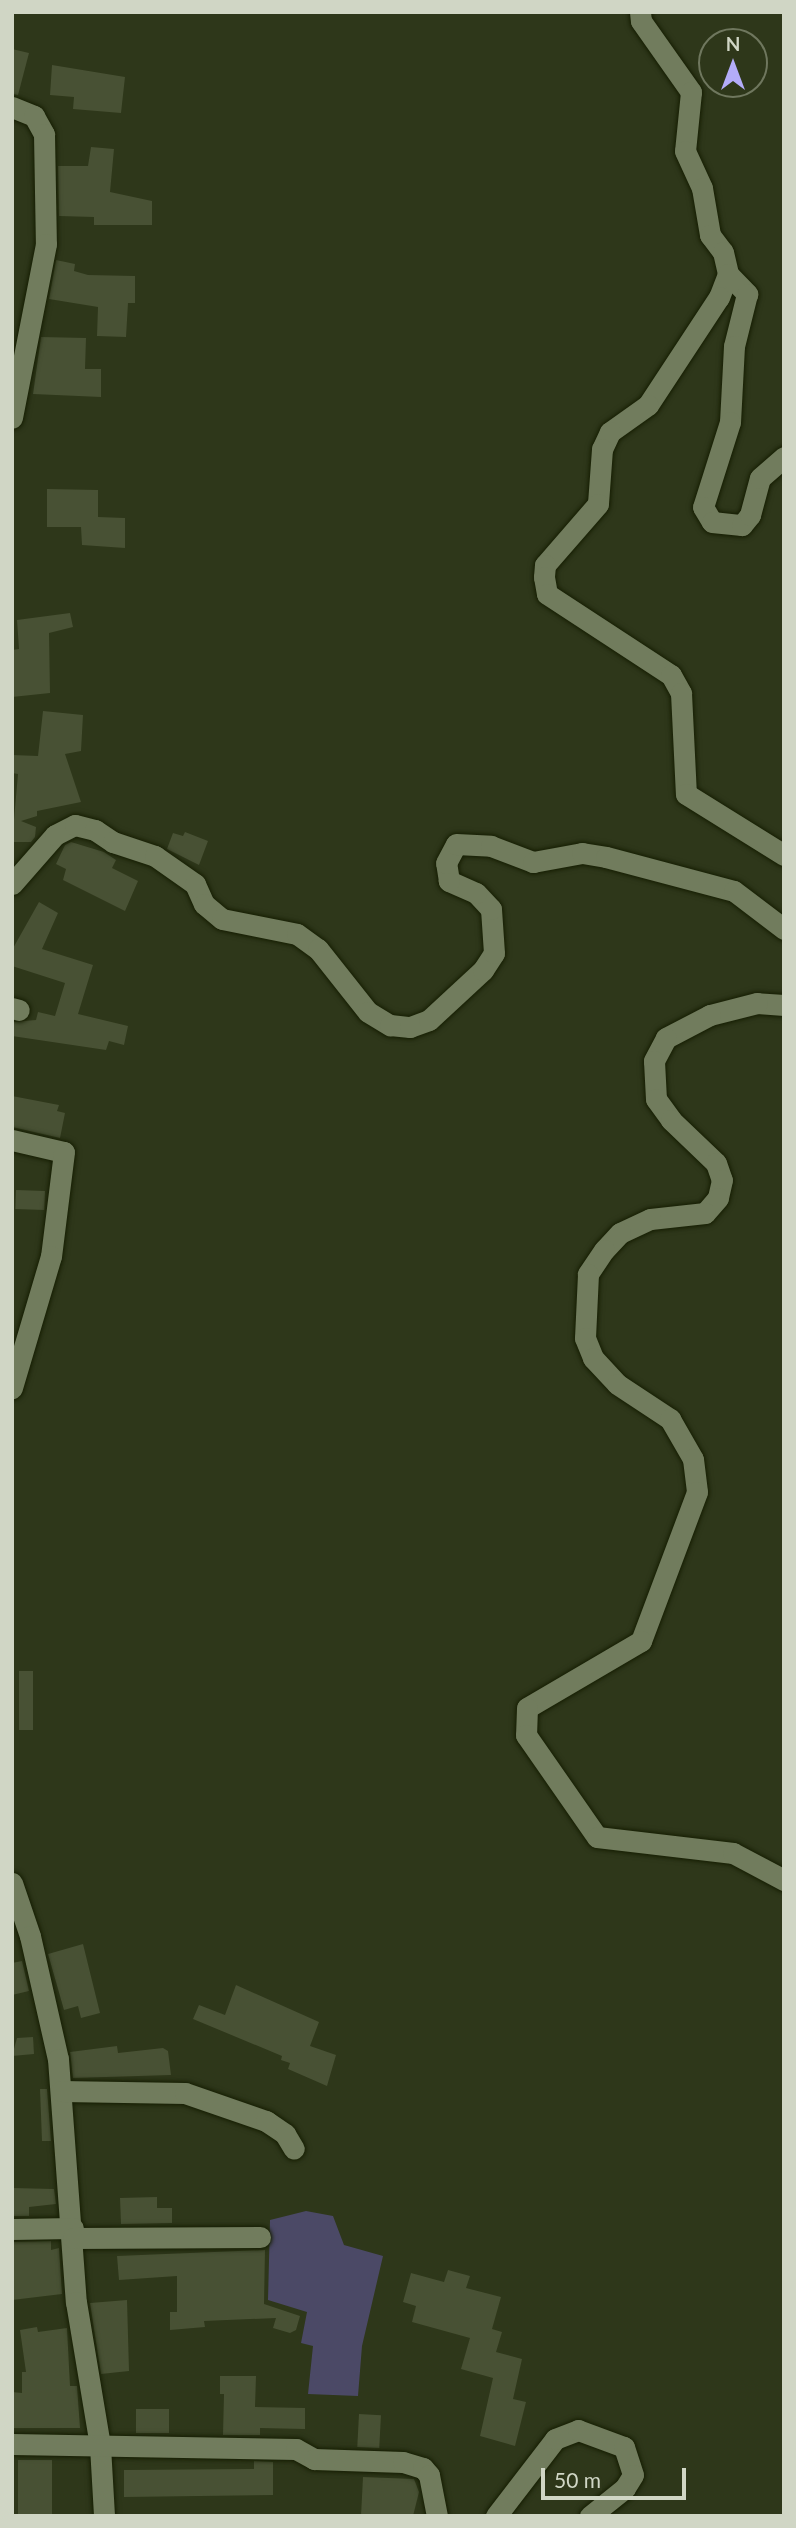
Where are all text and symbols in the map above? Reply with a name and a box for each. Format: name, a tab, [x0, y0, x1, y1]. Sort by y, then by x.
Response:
north arrow	[698, 28, 768, 98]
text: N	[726, 32, 740, 55]
scale bar	[544, 2454, 689, 2498]
text: 50 m	[554, 2467, 601, 2492]

